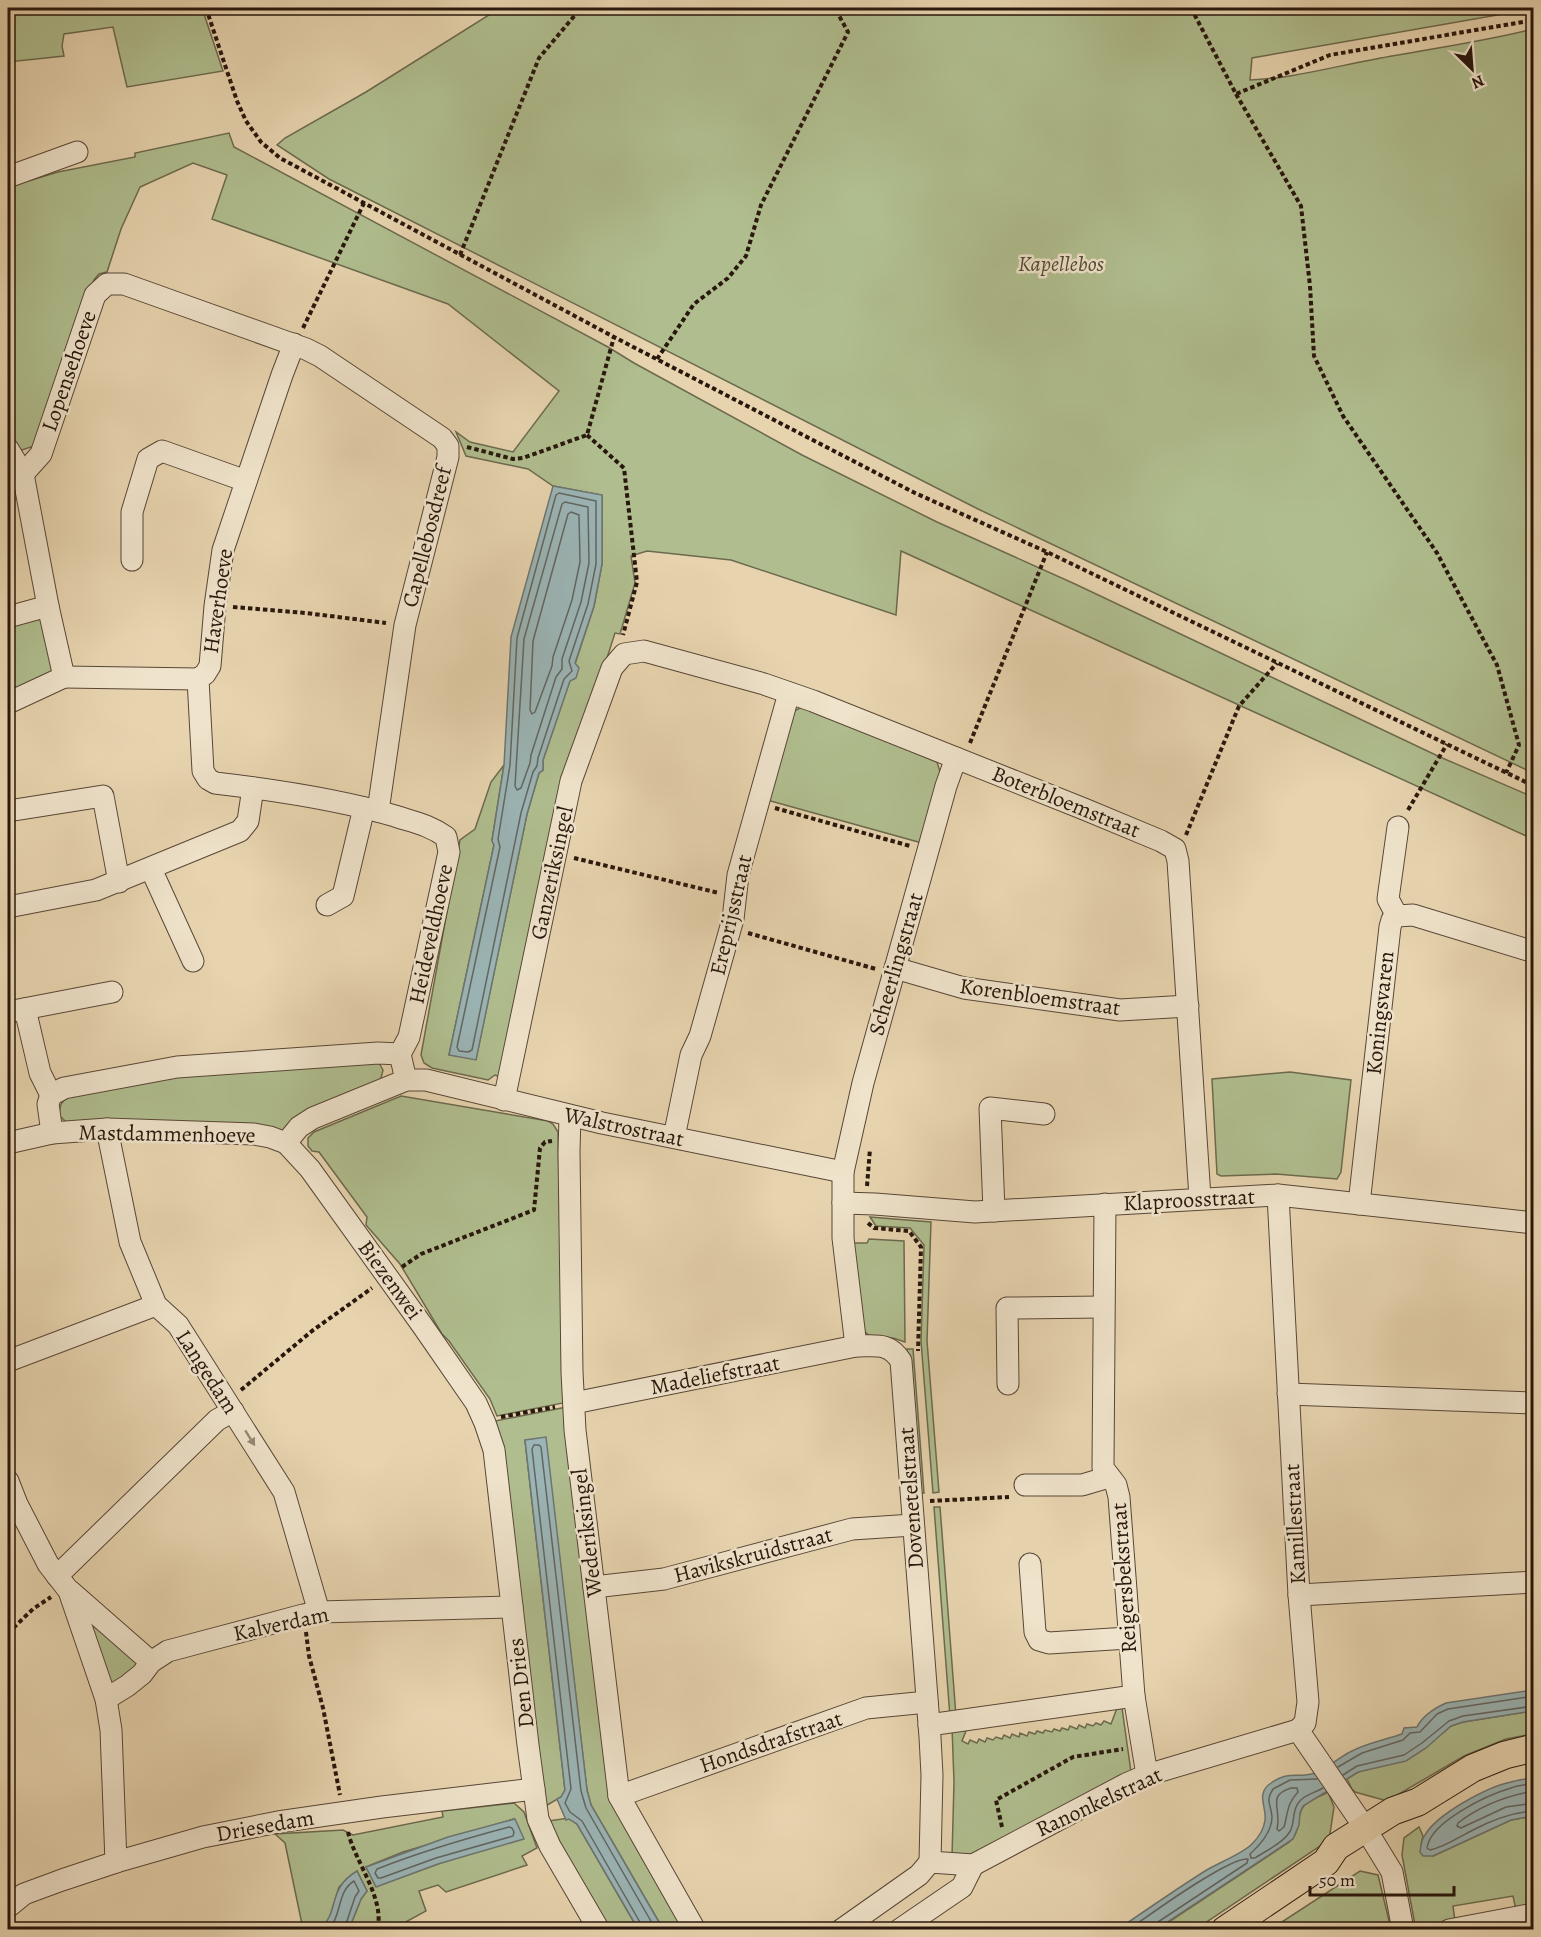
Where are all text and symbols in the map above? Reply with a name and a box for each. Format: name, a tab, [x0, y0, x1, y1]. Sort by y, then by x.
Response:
north arrow	[1442, 39, 1502, 99]
text: N	[1468, 69, 1488, 94]
park label: Kapellebos	[1018, 249, 1105, 279]
street label: Lopensehoeve	[34, 306, 104, 436]
street label: Capellebosdreef	[395, 461, 460, 611]
street label: Haverhoeve	[196, 547, 240, 655]
street label: Boterbloemstraat	[988, 759, 1144, 845]
street label: Ganzeriksingel	[523, 804, 581, 942]
street label: Ereprijsstraat	[703, 852, 759, 978]
street label: Heideveldhoeve	[402, 861, 460, 1007]
street label: Scheerlingstraat	[861, 889, 931, 1039]
street label: Koningsvaren	[1359, 950, 1401, 1076]
street label: Korenbloemstraat	[958, 971, 1122, 1023]
street label: Walstrostraat	[560, 1099, 687, 1154]
street label: Mastdammenhoeve	[78, 1117, 256, 1151]
street label: Klaproosstraat	[1122, 1182, 1256, 1218]
street label: Biezenwei	[351, 1234, 429, 1326]
street label: Langedam	[169, 1324, 245, 1420]
street label: Madeliefstraat	[648, 1348, 782, 1402]
street label: Dovenetelstraat	[891, 1426, 931, 1570]
one-way arrow	[244, 1430, 255, 1446]
street label: Kamillestraat	[1277, 1463, 1313, 1585]
street label: Wederiksingel	[564, 1467, 610, 1600]
street label: Reigersbekstraat	[1104, 1502, 1144, 1654]
street label: Havikskruidstraat	[670, 1519, 836, 1591]
street label: Kalverdam	[230, 1599, 332, 1649]
street label: Den Dries	[501, 1636, 541, 1730]
street label: Hondsdrafstraat	[695, 1703, 847, 1781]
street label: Ranonkelstraat	[1031, 1760, 1167, 1844]
street label: Driesedam	[214, 1803, 316, 1849]
scale bar	[1310, 1859, 1454, 1897]
text: 50 m	[1319, 1868, 1355, 1892]

